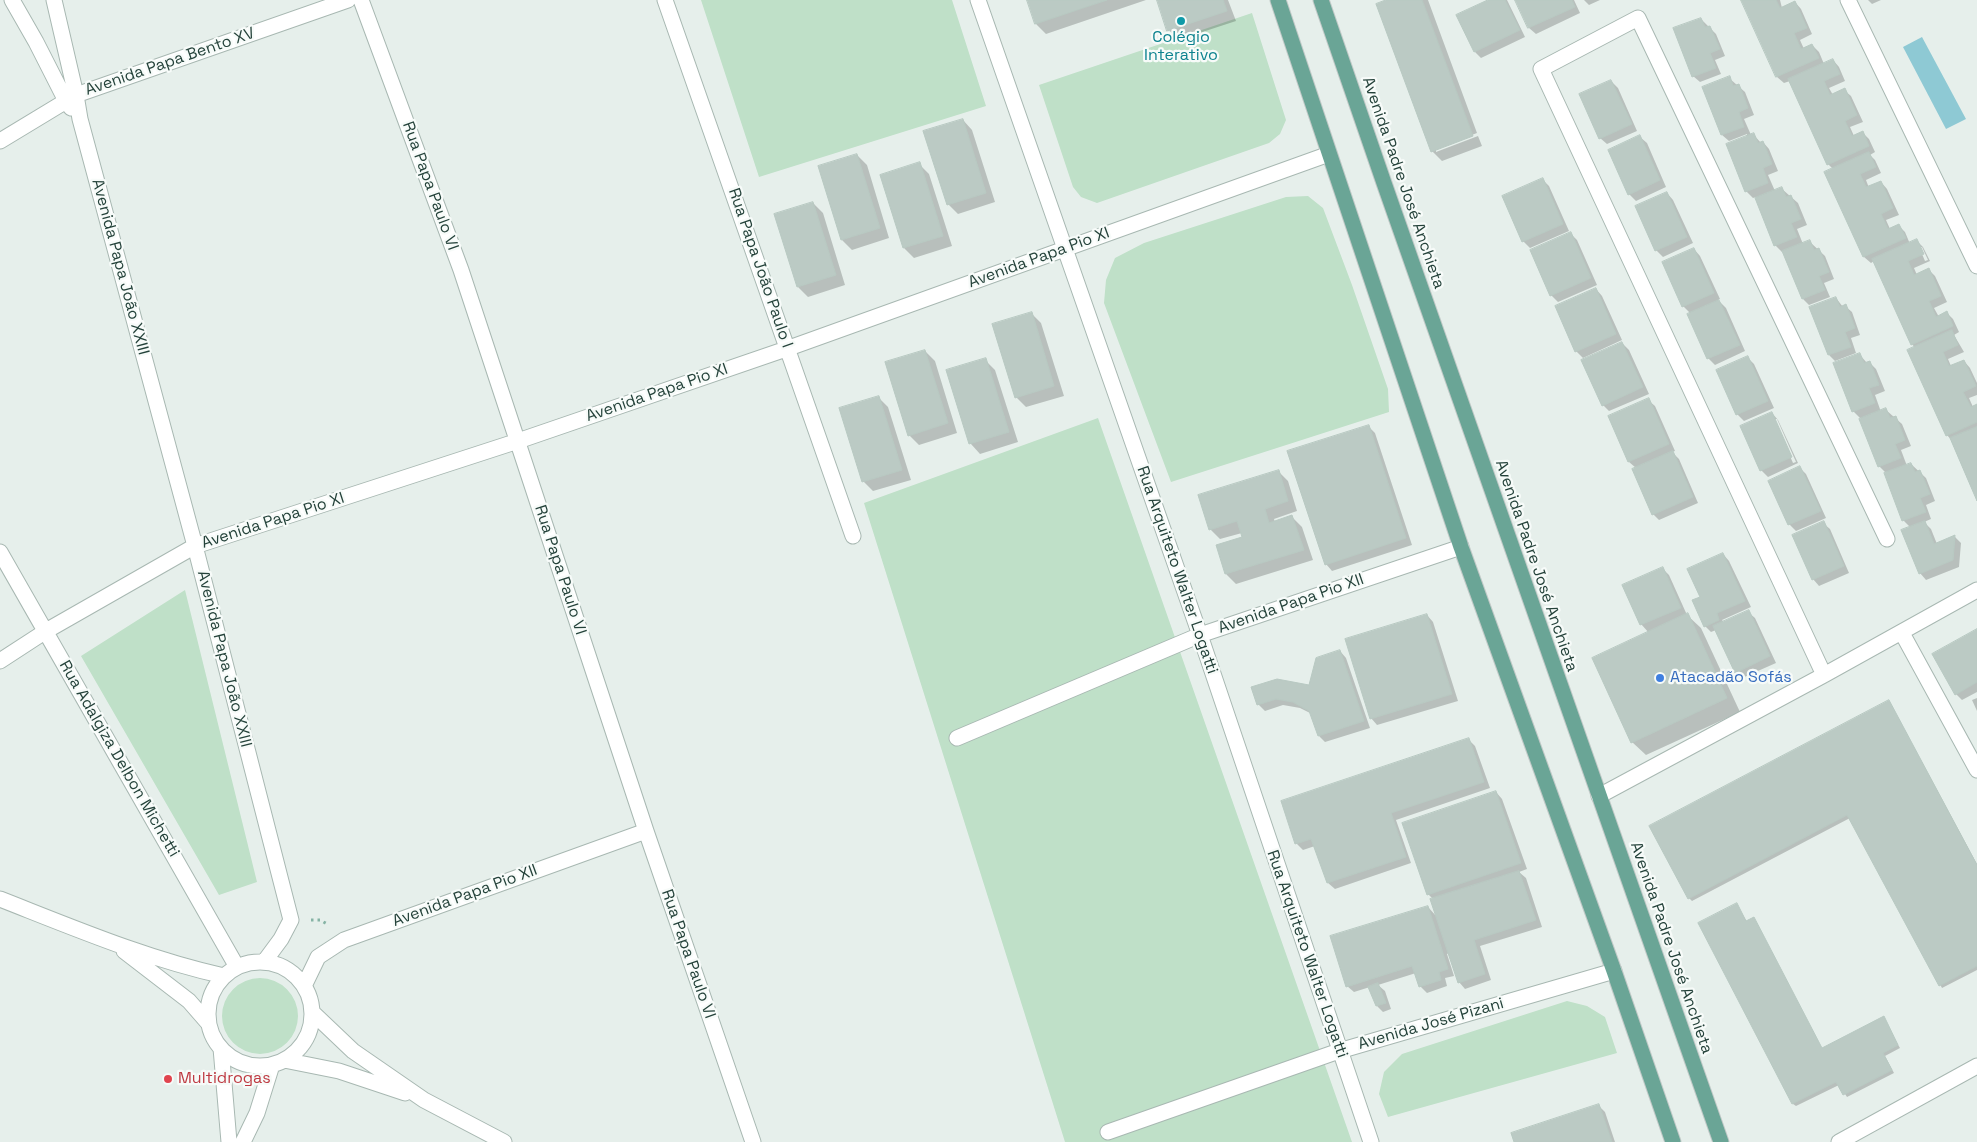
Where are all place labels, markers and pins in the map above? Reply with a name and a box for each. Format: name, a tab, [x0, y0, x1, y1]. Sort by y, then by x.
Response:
marker: Colégio Interativo	[1175, 15, 1187, 27]
place label: Colégio Interativo	[1144, 28, 1218, 66]
place label: Atacadão Sofás	[1670, 668, 1792, 688]
marker: Atacadão Sofás	[1654, 672, 1666, 684]
place label: Multidrogas	[178, 1069, 271, 1089]
marker: Multidrogas	[162, 1073, 174, 1085]

